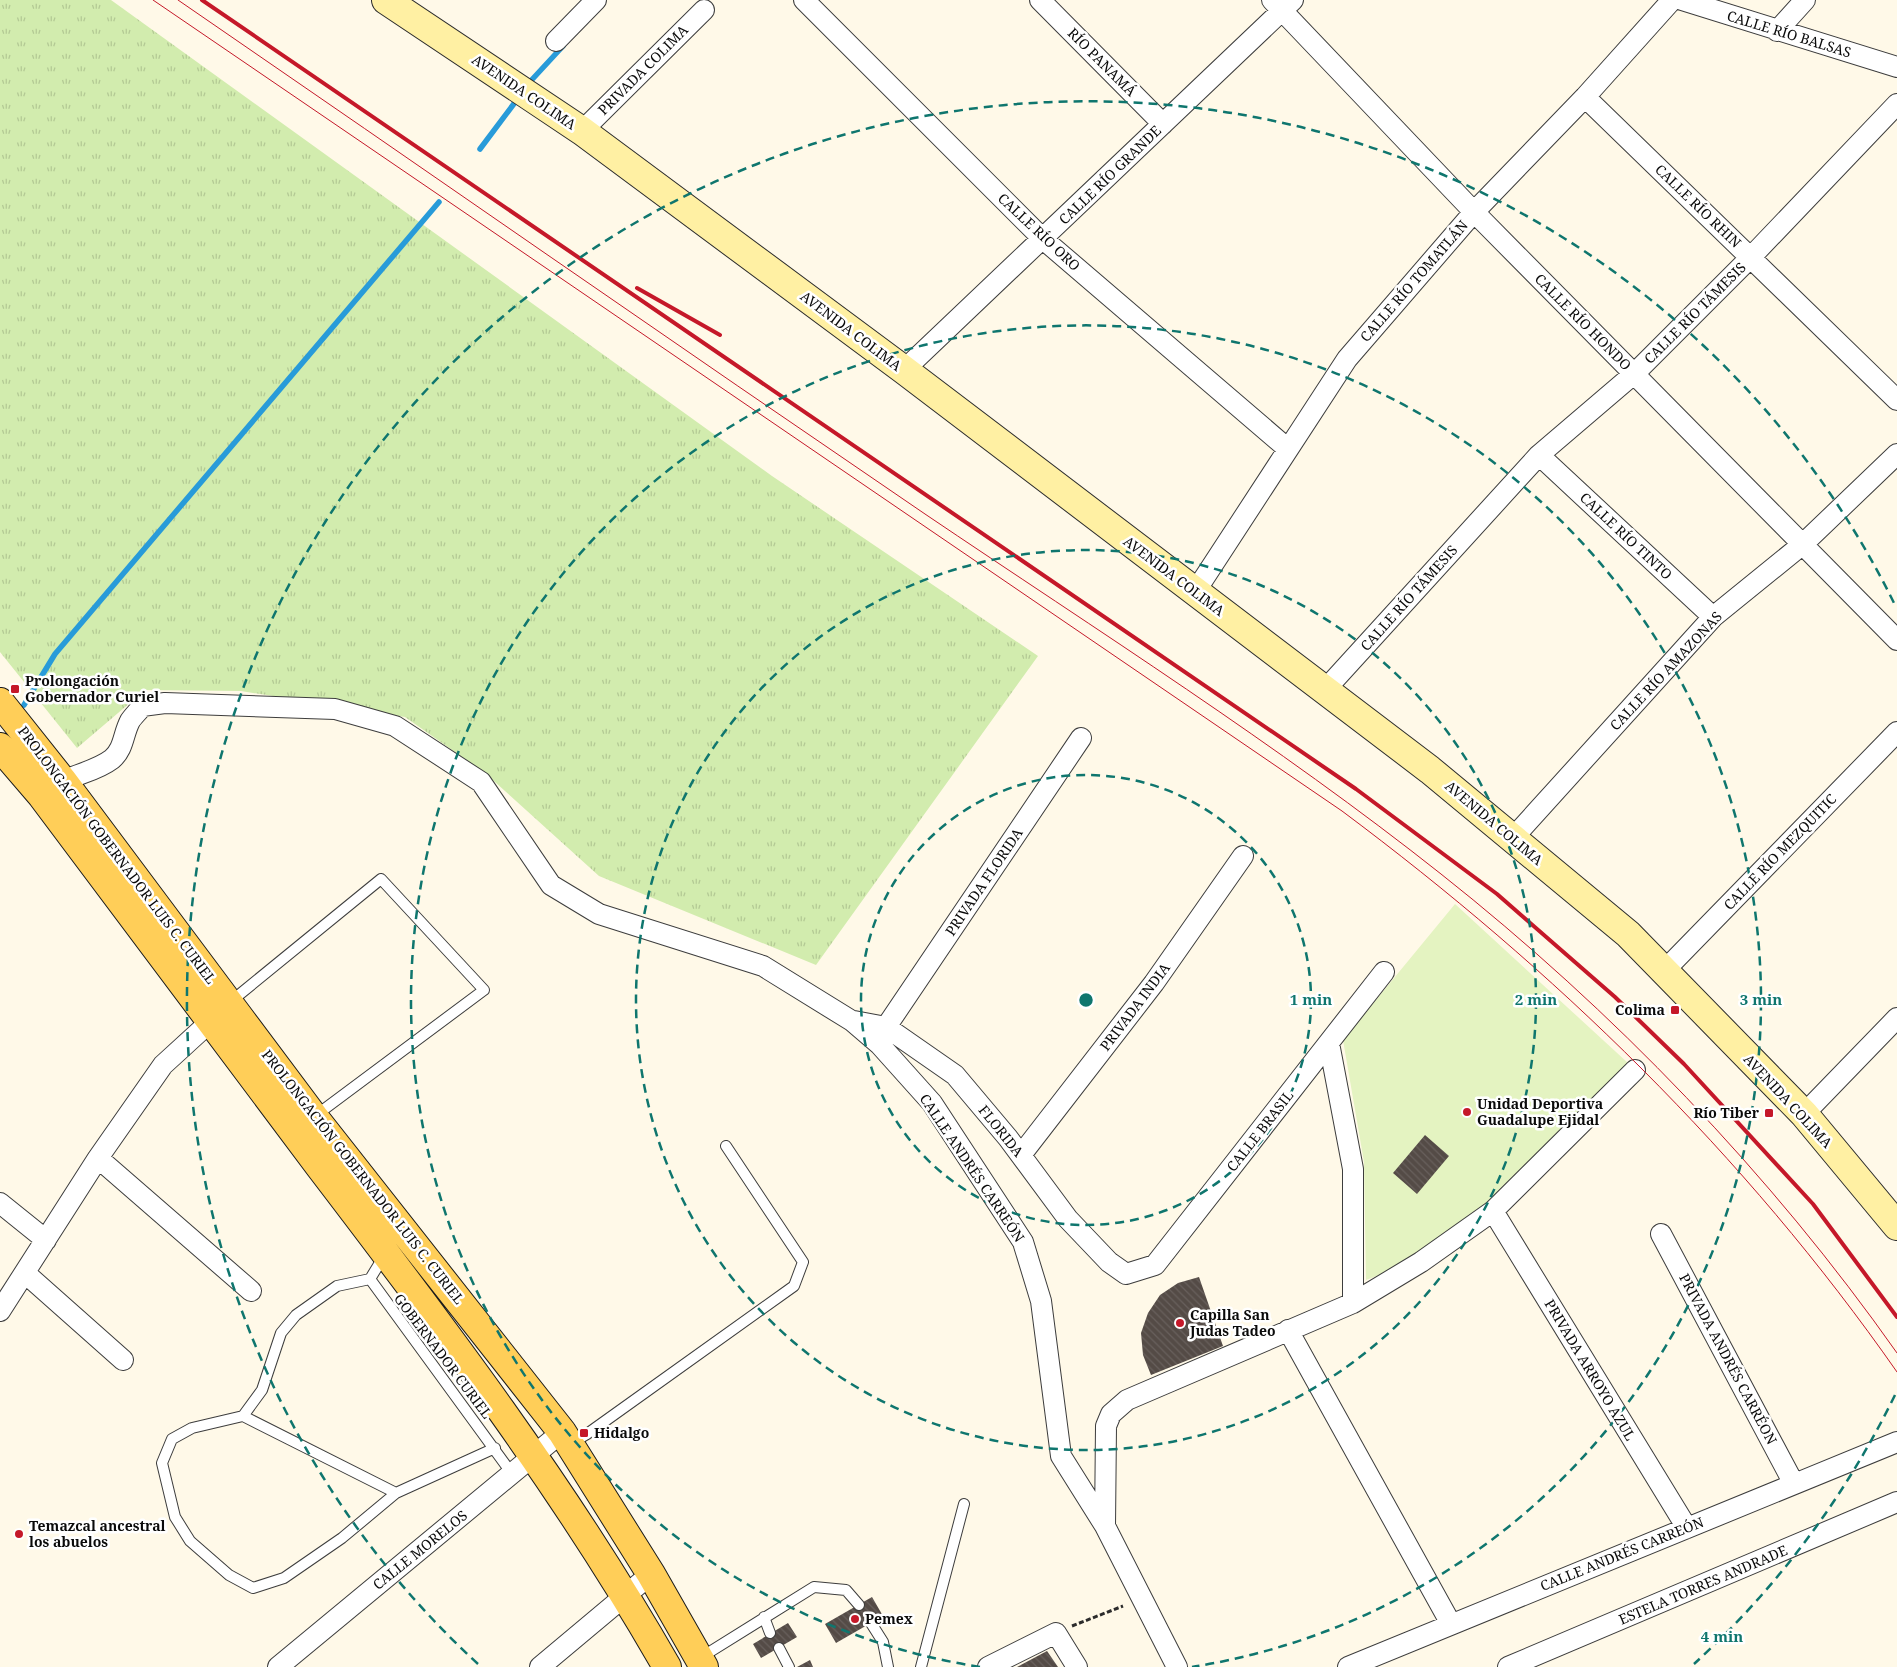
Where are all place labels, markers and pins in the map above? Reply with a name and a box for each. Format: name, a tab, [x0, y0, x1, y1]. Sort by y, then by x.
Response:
place label: Prolongación Gobernador Curiel	[25, 671, 159, 706]
marker: Prolongación Gobernador Curiel	[9, 683, 21, 695]
centre of rings	[1077, 991, 1095, 1009]
place label: Colima	[1615, 1000, 1665, 1019]
marker: Colima	[1669, 1004, 1681, 1016]
place label: Unidad Deportiva Guadalupe Ejidal	[1477, 1094, 1603, 1129]
place label: Río Tiber	[1693, 1103, 1760, 1122]
marker: Unidad Deportiva Guadalupe Ejidal	[1461, 1106, 1473, 1118]
marker: Río Tiber	[1763, 1107, 1775, 1119]
place label: Capilla San Judas Tadeo	[1189, 1305, 1276, 1340]
marker: Capilla San Judas Tadeo	[1174, 1317, 1186, 1329]
place label: Hidalgo	[594, 1423, 649, 1442]
marker: Hidalgo	[578, 1427, 590, 1439]
place label: Temazcal ancestral los abuelos	[29, 1516, 166, 1551]
marker: Temazcal ancestral los abuelos	[13, 1528, 25, 1540]
place label: Pemex	[865, 1609, 913, 1628]
marker: Pemex	[849, 1613, 861, 1625]

